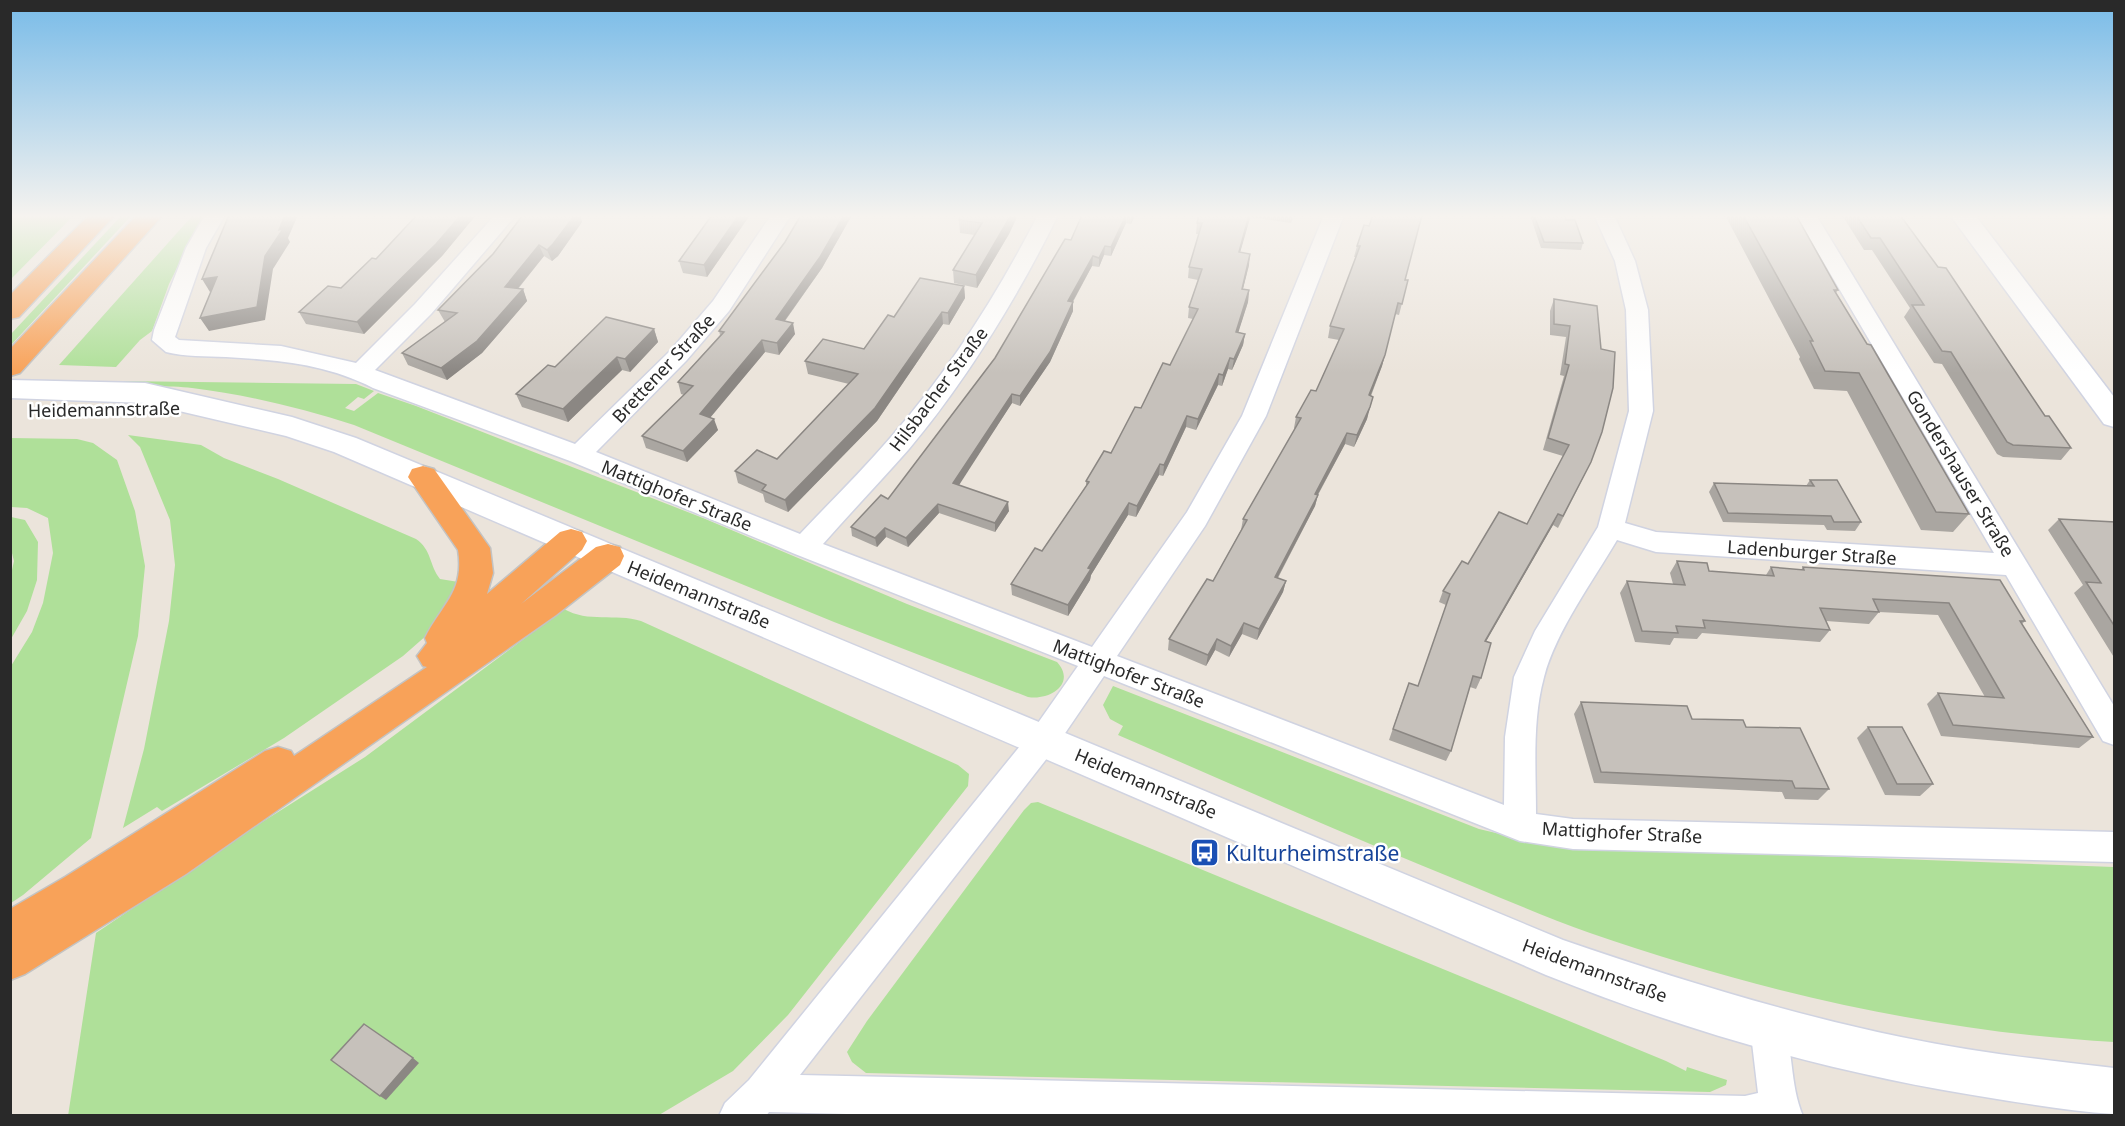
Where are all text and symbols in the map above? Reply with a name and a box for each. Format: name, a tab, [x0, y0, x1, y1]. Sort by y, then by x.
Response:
street label: Brettener Straße	[606, 308, 720, 428]
street label: Hilsbacher Straße	[883, 322, 993, 456]
street label: Gondershauser Straße	[1902, 385, 2020, 561]
street label: Heidemannstraße	[28, 396, 180, 422]
street label: Mattighofer Straße	[598, 454, 756, 536]
street label: Ladenburger Straße	[1727, 534, 1897, 570]
street label: Heidemannstraße	[624, 554, 774, 634]
street label: Mattighofer Straße	[1050, 633, 1208, 713]
street label: Heidemannstraße	[1071, 742, 1221, 824]
street label: Mattighofer Straße	[1541, 816, 1703, 848]
bus stop icon: Kulturheimstraße	[1189, 837, 1221, 869]
place label: Kulturheimstraße	[1226, 839, 1399, 867]
street label: Heidemannstraße	[1519, 933, 1671, 1007]

